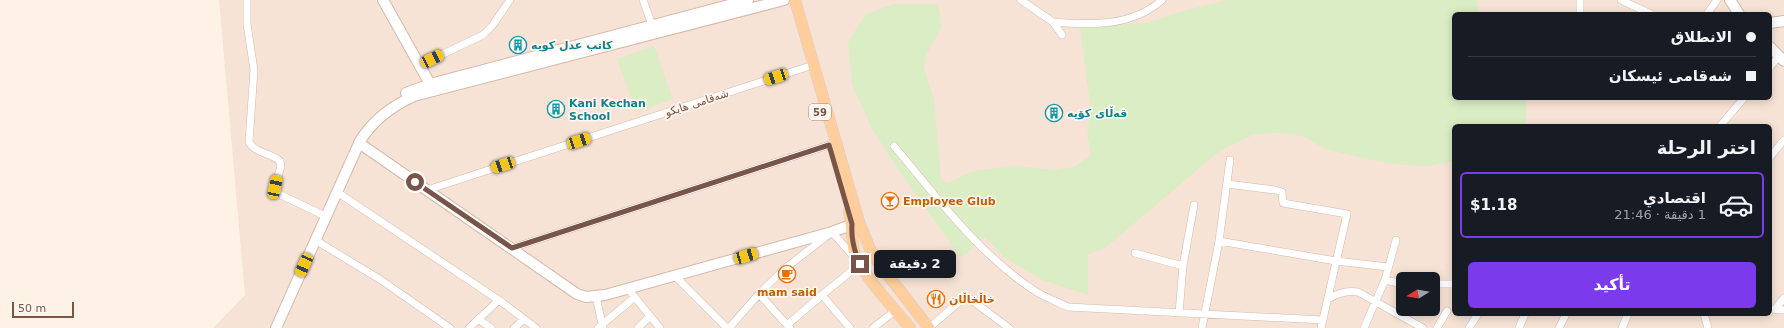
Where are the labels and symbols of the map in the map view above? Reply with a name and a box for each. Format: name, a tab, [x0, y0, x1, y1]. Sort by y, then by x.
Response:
building icon: كاتب عدل كويه	[508, 35, 528, 55]
place label: كاتب عدل كويه	[531, 39, 613, 52]
car	[419, 48, 445, 70]
car	[763, 68, 789, 86]
street label: شه‌قامی هایكو	[663, 87, 731, 120]
place label: Kani Kechan School	[569, 97, 646, 123]
building icon: Kani Kechan School	[546, 99, 566, 119]
building icon: قەڵای کۆیە	[1044, 103, 1064, 123]
road number: 59	[809, 104, 831, 120]
place label: قەڵای کۆیە	[1067, 106, 1127, 120]
car	[566, 132, 592, 150]
car	[490, 156, 516, 174]
route start	[406, 173, 424, 191]
car	[267, 174, 283, 200]
bar icon: Employee Glub	[880, 191, 900, 211]
place label: Employee Glub	[903, 195, 996, 208]
car	[733, 247, 759, 265]
callout: 2 دقيقة	[874, 250, 956, 278]
car	[294, 252, 314, 278]
route end	[851, 255, 869, 273]
cafe icon: mam said	[777, 264, 797, 284]
north arrow	[1396, 272, 1440, 316]
place label: mam said	[757, 286, 817, 299]
restaurant icon: خاڵخاڵان	[926, 289, 946, 309]
place label: خاڵخاڵان	[949, 292, 995, 306]
scale bar	[12, 300, 74, 319]

